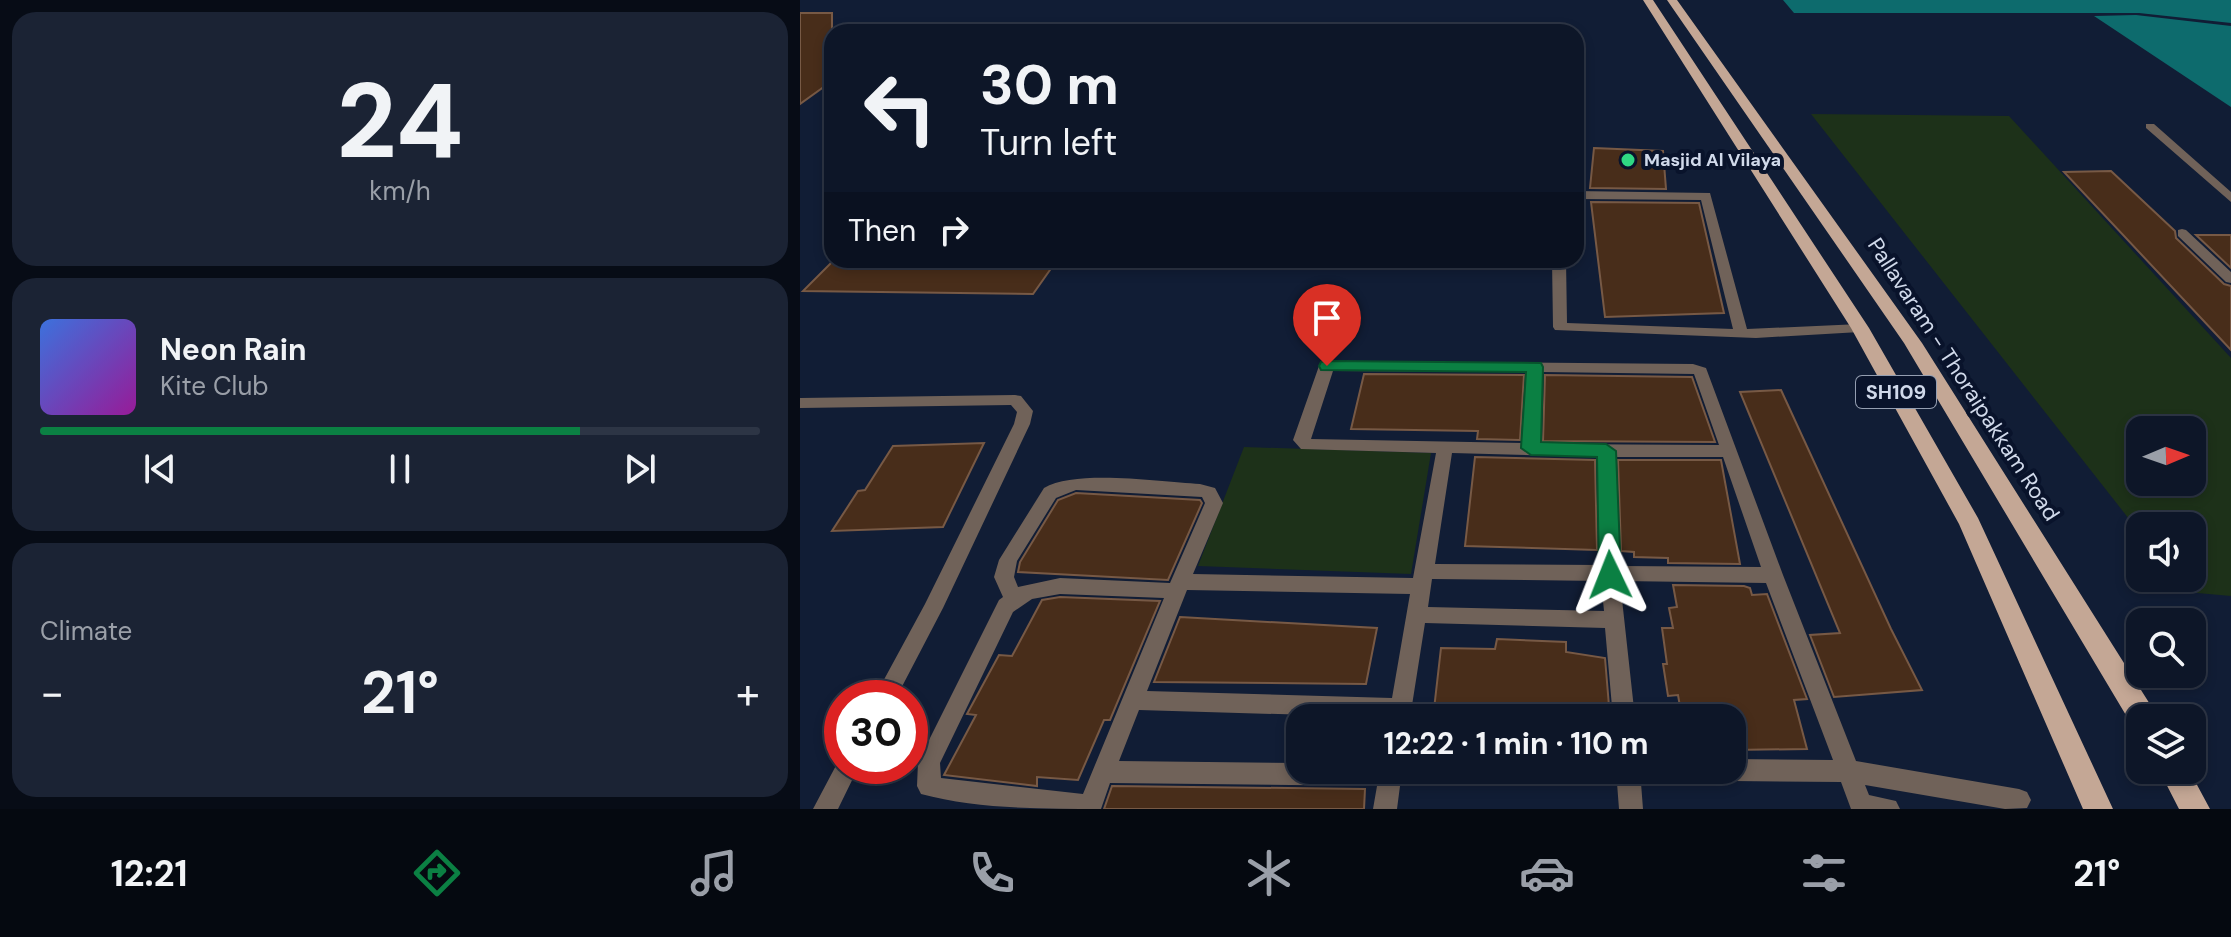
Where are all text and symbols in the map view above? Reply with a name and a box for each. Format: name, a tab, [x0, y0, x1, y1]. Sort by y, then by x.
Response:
text: 30 m	[980, 48, 1119, 121]
text: 24	[337, 54, 463, 189]
icon: left	[848, 56, 952, 160]
text: Turn left	[980, 119, 1117, 166]
place label: Masjid Al Vilaya	[1644, 148, 1781, 172]
marker: Masjid Al Vilaya	[1619, 151, 1637, 169]
text: km/h	[369, 174, 431, 208]
icon: right	[932, 208, 976, 252]
text: Then	[848, 211, 916, 250]
street label: Pallavaram - Thoraipakkam Road	[1861, 232, 2066, 526]
pin	[1293, 284, 1361, 366]
icon: arrive	[1305, 296, 1349, 340]
text: Neon Rain	[160, 330, 306, 369]
text: Kite Club	[160, 369, 269, 403]
road number: SH109	[1856, 376, 1936, 408]
north arrow	[2126, 416, 2206, 496]
map controls	[2126, 416, 2206, 784]
icon: previous	[138, 447, 182, 491]
icon: pause	[378, 447, 422, 491]
icon: next	[618, 447, 662, 491]
button: sound	[2126, 512, 2206, 592]
position arrow	[1568, 533, 1652, 617]
button: search	[2126, 608, 2206, 688]
text: Climate	[40, 614, 132, 648]
text: 21°	[361, 653, 439, 732]
text: −	[40, 664, 64, 722]
text: +	[736, 664, 760, 722]
speed limit sign: 30	[824, 680, 928, 784]
button: layers	[2126, 704, 2206, 784]
text: 12:22 · 1 min · 110 m	[1384, 724, 1648, 763]
icon: directions	[409, 845, 465, 901]
icon: music	[686, 845, 742, 901]
icon: phone	[964, 845, 1020, 901]
icon: climate	[1241, 845, 1297, 901]
icon: car	[1519, 845, 1575, 901]
icon: filters	[1796, 845, 1852, 901]
text: 12:21	[111, 850, 188, 897]
text: 21°	[2073, 850, 2120, 897]

